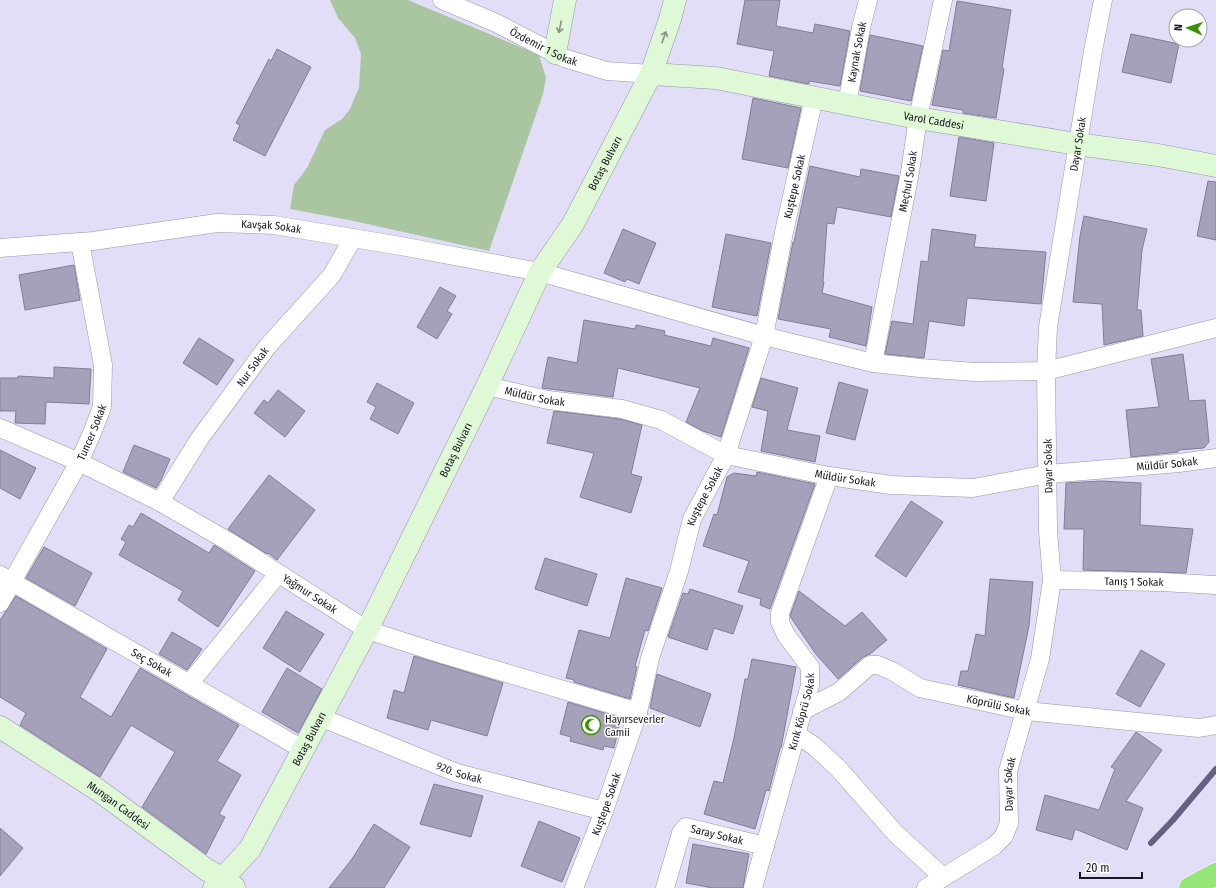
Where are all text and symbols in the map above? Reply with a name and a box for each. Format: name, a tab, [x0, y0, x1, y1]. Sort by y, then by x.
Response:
north arrow	[1168, 8, 1208, 48]
street label: Kaynak Sokak	[845, 19, 870, 83]
one-way arrow	[556, 20, 564, 33]
text: N	[1172, 24, 1185, 31]
street label: Özdemir 1 Sokak	[507, 25, 580, 69]
one-way arrow	[661, 31, 668, 44]
street label: Varol Caddesi	[902, 109, 965, 132]
street label: Dayar Sokak	[1067, 115, 1089, 172]
street label: Botaş Bulvarı	[586, 134, 625, 193]
street label: Meçhul Sokak	[896, 149, 920, 213]
street label: Kuştepe Sokak	[781, 152, 808, 220]
street label: Kavşak Sokak	[241, 218, 303, 237]
street label: Nur Sokak	[234, 344, 272, 389]
street label: Müldür Sokak	[503, 384, 567, 409]
street label: Tuncer Sokak	[75, 402, 110, 462]
street label: Botaş Bulvarı	[437, 421, 475, 480]
street label: Dayar Sokak	[1042, 438, 1055, 493]
street label: Müldür Sokak	[1136, 454, 1199, 474]
street label: Kuştepe Sokak	[685, 463, 726, 527]
street label: Müldür Sokak	[814, 467, 877, 490]
street label: Yağmur Sokak	[280, 572, 340, 617]
street label: Tanış 1 Sokak	[1104, 575, 1165, 589]
street label: Seç Sokak	[129, 646, 175, 680]
street label: Kırık Köprü Sokak	[786, 672, 817, 752]
street label: Köprülü Sokak	[965, 692, 1032, 718]
street label: Botaş Bulvarı	[290, 710, 329, 768]
place label: Hayırseverler Camii	[605, 713, 665, 739]
mosque icon: Hayırseverler Camii	[580, 714, 602, 736]
street label: Dayar Sokak	[1002, 755, 1019, 812]
street label: 920. Sokak	[434, 759, 484, 786]
street label: Kuştepe Sokak	[589, 770, 624, 837]
street label: Mungan Caddesi	[85, 779, 152, 833]
street label: Saray Sokak	[689, 822, 745, 848]
scale bar	[1080, 854, 1142, 880]
text: 20 m	[1086, 861, 1110, 875]

